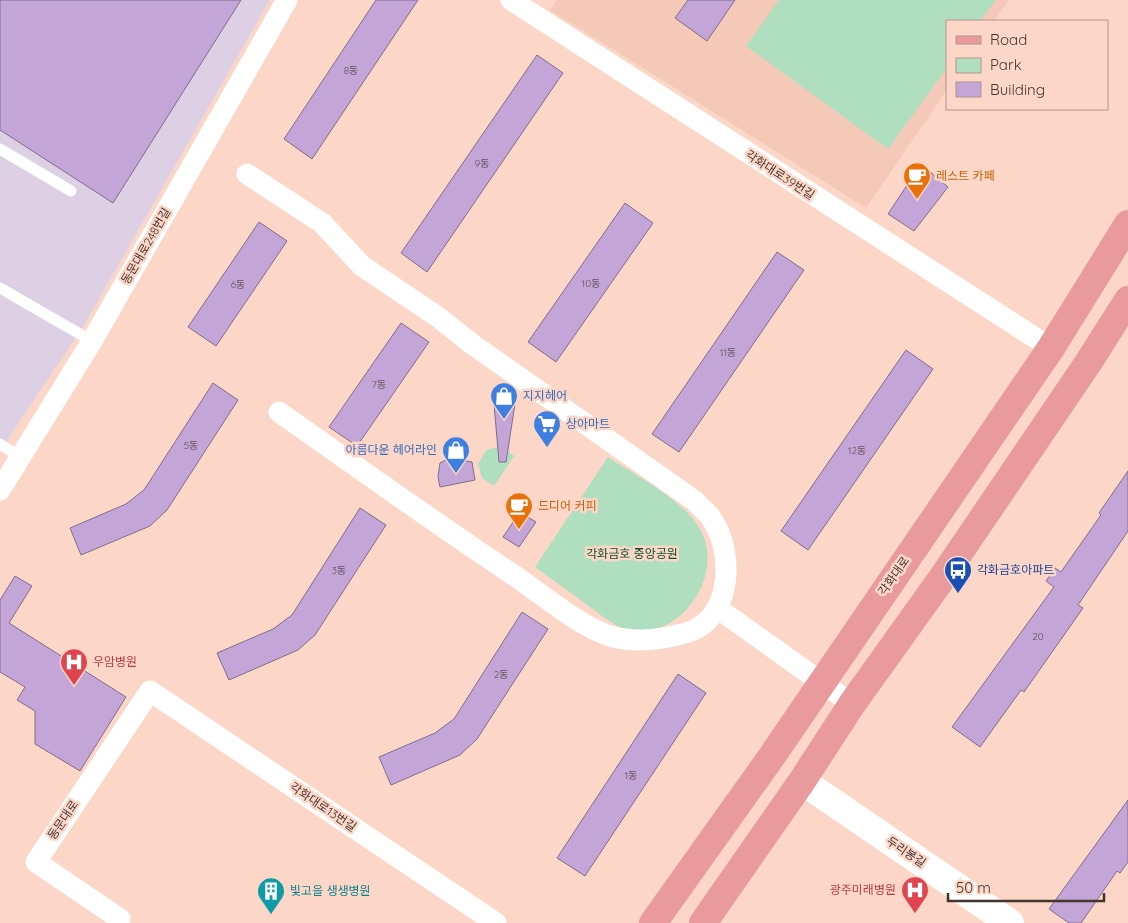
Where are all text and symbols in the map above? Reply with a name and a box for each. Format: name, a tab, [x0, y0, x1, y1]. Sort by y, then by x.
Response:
legend	[946, 20, 1108, 110]
text: Road	[990, 30, 1027, 49]
text: Park	[990, 55, 1022, 74]
house number: 8동	[344, 64, 358, 77]
text: Building	[990, 80, 1045, 99]
street label: 각화대로39번길	[743, 147, 818, 202]
house number: 9동	[475, 157, 489, 170]
cafe icon: 레스트 카페	[902, 161, 932, 200]
place label: 레스트 카페	[936, 168, 994, 183]
street label: 동문대로248번길	[118, 205, 173, 287]
house number: 10동	[582, 277, 600, 290]
house number: 6동	[231, 278, 245, 291]
house number: 11동	[720, 346, 736, 359]
house number: 7동	[372, 378, 386, 391]
shop icon: 지지헤어	[489, 381, 519, 420]
place label: 지지헤어	[523, 388, 567, 403]
supermarket icon: 상아마트	[532, 409, 562, 448]
place label: 상아마트	[566, 416, 610, 431]
shop icon: 아름다운 헤어라인	[441, 435, 471, 474]
house number: 5동	[184, 439, 198, 452]
place label: 아름다운 헤어라인	[345, 442, 437, 457]
house number: 12동	[848, 444, 866, 457]
cafe icon: 드디어 커피	[504, 491, 534, 530]
place label: 드디어 커피	[538, 498, 596, 513]
park label: 각화금호 중앙공원	[586, 546, 678, 561]
street label: 각화대로	[875, 553, 912, 598]
bus stop icon: 각화금호아파트	[943, 555, 973, 594]
place label: 각화금호아파트	[977, 562, 1054, 577]
house number: 3동	[332, 564, 346, 577]
house number: 20	[1032, 630, 1044, 643]
hospital icon: 우암병원	[59, 647, 89, 686]
place label: 우암병원	[93, 654, 137, 669]
house number: 2동	[494, 668, 508, 681]
house number: 1동	[625, 769, 637, 782]
street label: 각화대로13번길	[287, 779, 359, 834]
street label: 동문대로	[44, 797, 81, 842]
street label: 두리봉길	[884, 833, 929, 870]
scale bar	[948, 870, 1104, 902]
hospital icon: 광주미래병원	[900, 875, 930, 914]
building icon: 빛고을 생생병원	[256, 876, 286, 915]
text: 50 m	[956, 878, 991, 897]
place label: 광주미래병원	[830, 882, 896, 897]
place label: 빛고을 생생병원	[290, 883, 371, 898]

